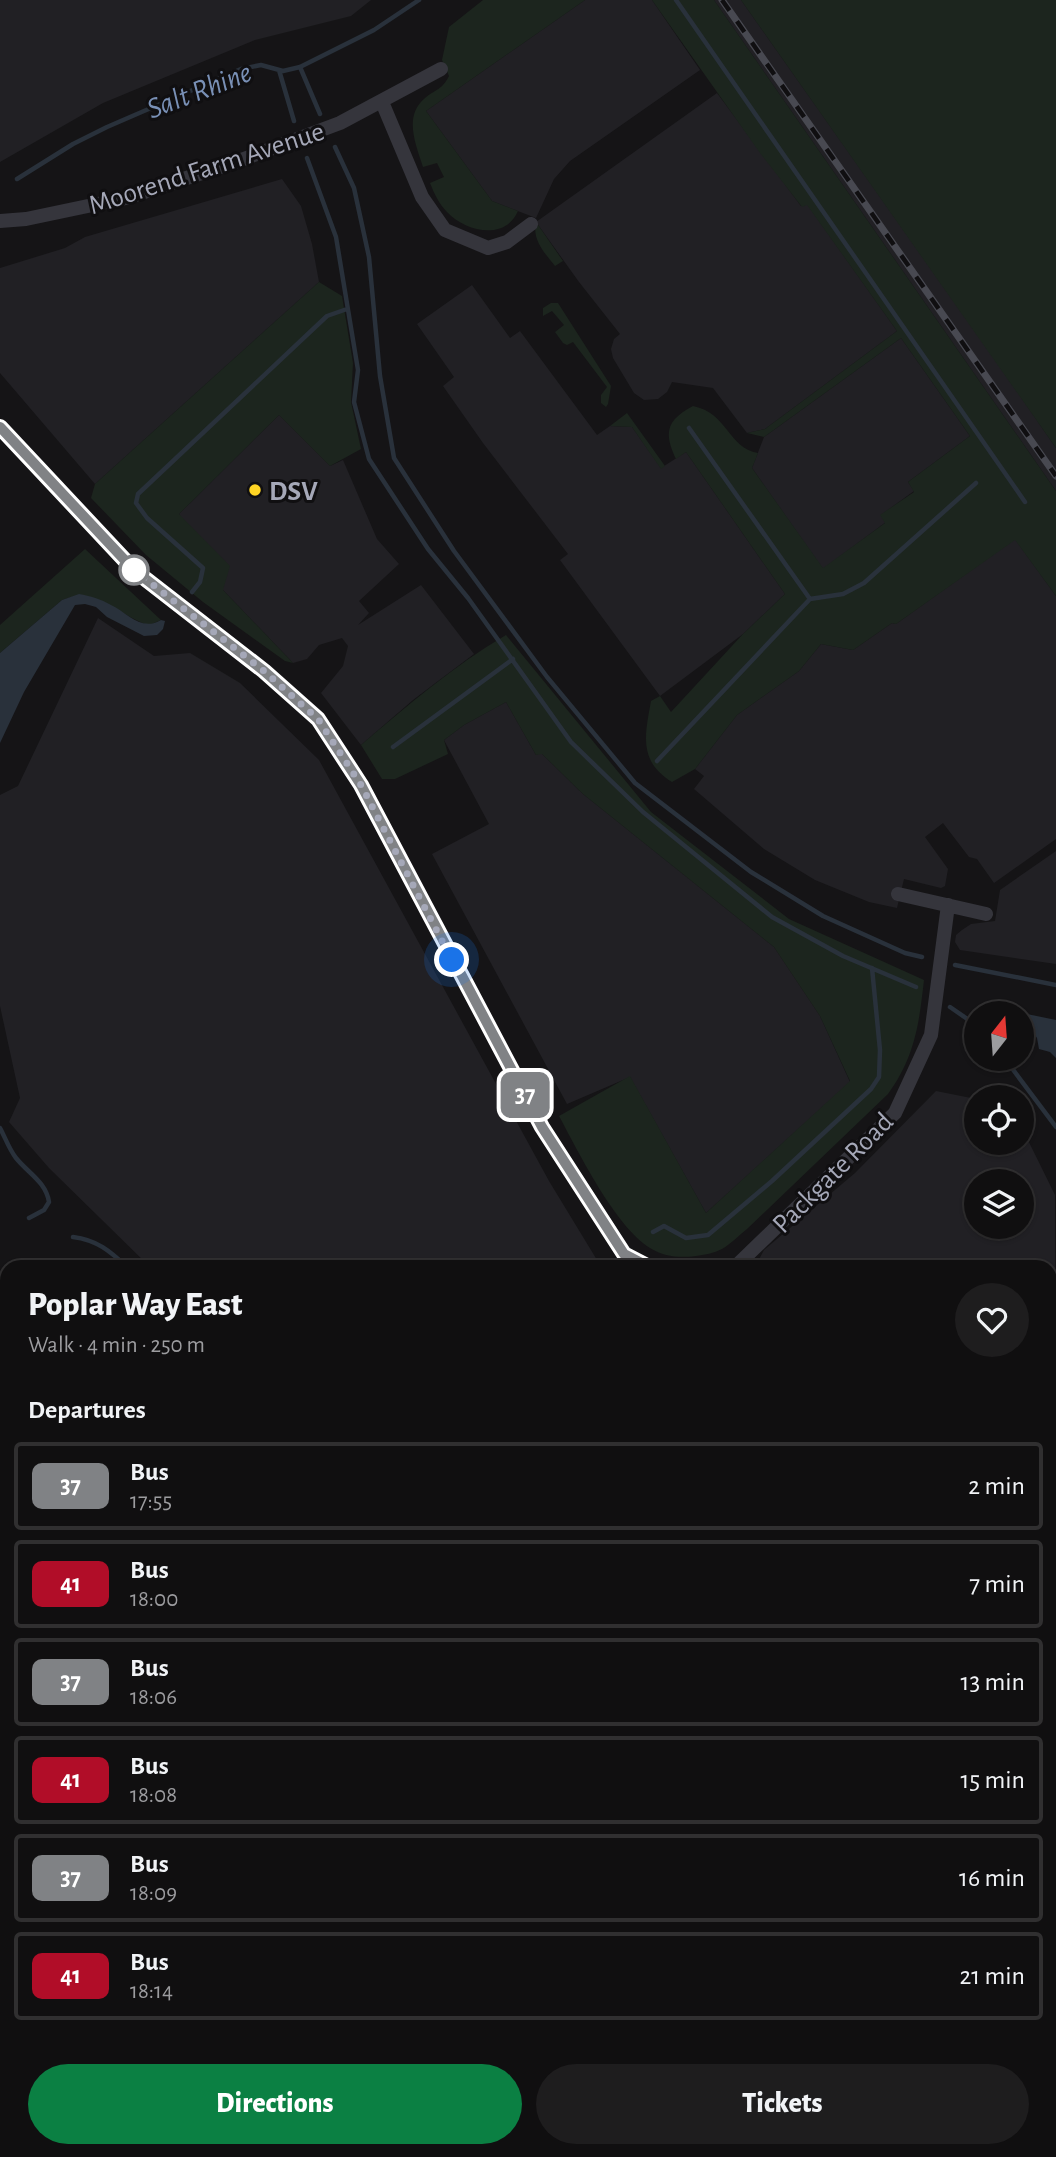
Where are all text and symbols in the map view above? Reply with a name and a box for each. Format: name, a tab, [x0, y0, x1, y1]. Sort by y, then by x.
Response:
water label: Salt Rhine	[143, 57, 256, 125]
street label: Moorend Farm Avenue	[85, 118, 328, 220]
place label: DSV	[269, 478, 318, 506]
marker: DSV	[247, 482, 263, 498]
unlabelled marker	[119, 555, 149, 585]
your location	[434, 942, 469, 977]
north arrow	[964, 1001, 1034, 1071]
map controls	[964, 1001, 1034, 1239]
line badge: 37	[494, 1072, 556, 1118]
text: 37	[515, 1083, 535, 1107]
button: locate	[964, 1085, 1034, 1155]
street label: Packgate Road	[768, 1108, 899, 1239]
button: layers	[964, 1169, 1034, 1239]
button: heart	[955, 1283, 1029, 1357]
text: Poplar Way East	[28, 1289, 243, 1322]
text: Walk · 4 min · 250 m	[28, 1334, 205, 1357]
text: Departures	[28, 1397, 146, 1423]
text: Bus	[130, 1459, 169, 1485]
text: 2 min	[968, 1473, 1025, 1499]
text: 37	[60, 1474, 81, 1498]
text: 17:55	[130, 1490, 172, 1513]
text: Bus	[130, 1557, 169, 1583]
text: 7 min	[969, 1571, 1025, 1597]
text: 41	[60, 1572, 81, 1596]
text: 18:00	[130, 1588, 178, 1611]
text: Bus	[130, 1655, 169, 1681]
text: 13 min	[961, 1669, 1025, 1695]
text: 37	[60, 1670, 81, 1694]
text: 18:06	[130, 1686, 177, 1709]
text: Bus	[130, 1753, 169, 1779]
text: 15 min	[960, 1767, 1025, 1793]
text: 41	[60, 1768, 81, 1792]
text: 18:08	[130, 1784, 177, 1807]
text: Bus	[130, 1851, 169, 1877]
text: 16 min	[959, 1865, 1025, 1891]
text: 37	[60, 1866, 81, 1890]
text: 18:09	[130, 1882, 177, 1905]
text: Bus	[130, 1949, 169, 1975]
text: 21 min	[959, 1963, 1025, 1989]
text: 41	[60, 1964, 81, 1988]
text: 18:14	[130, 1980, 173, 2003]
button: Directions	[28, 2064, 522, 2144]
button: Tickets	[536, 2064, 1029, 2144]

